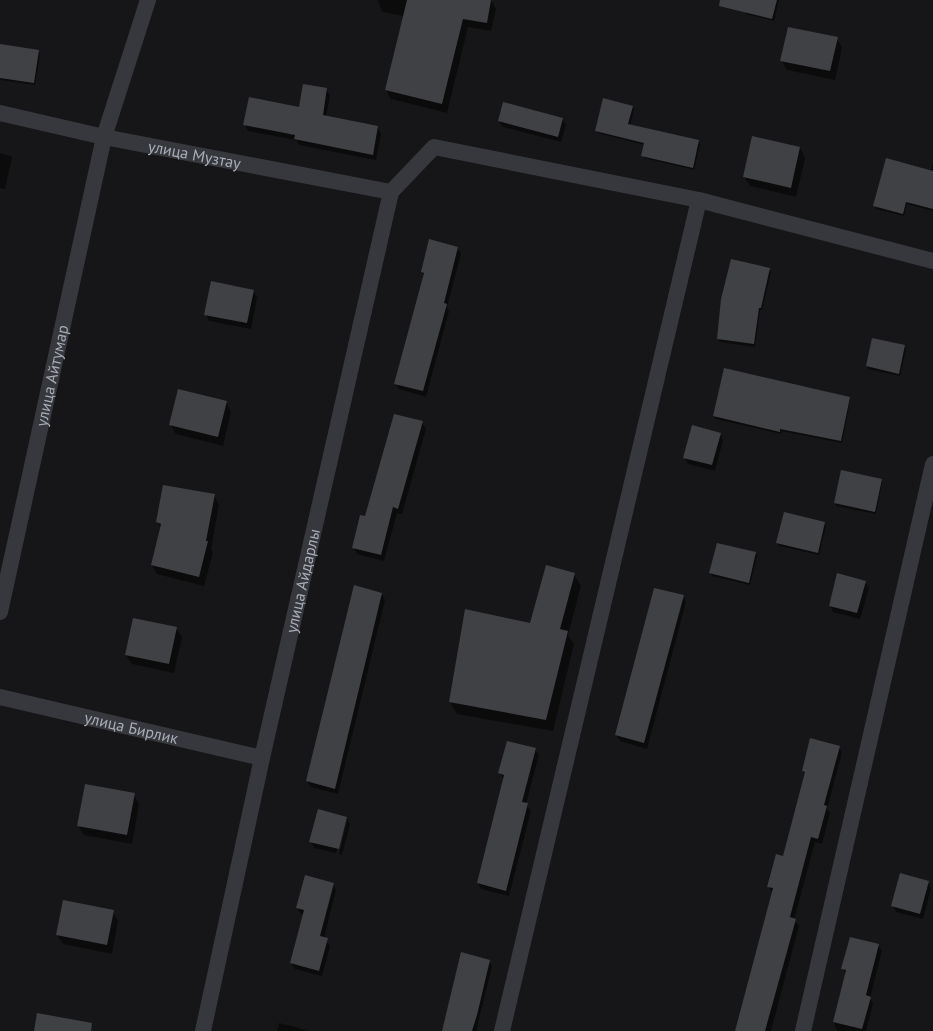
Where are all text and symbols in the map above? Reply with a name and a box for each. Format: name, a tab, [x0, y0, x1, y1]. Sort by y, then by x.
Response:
street label: улица Музтау	[147, 136, 243, 173]
street label: улица Айтумар	[31, 323, 73, 428]
street label: улица Айдарлы	[281, 527, 324, 635]
street label: улица Бирлик	[83, 707, 181, 748]

